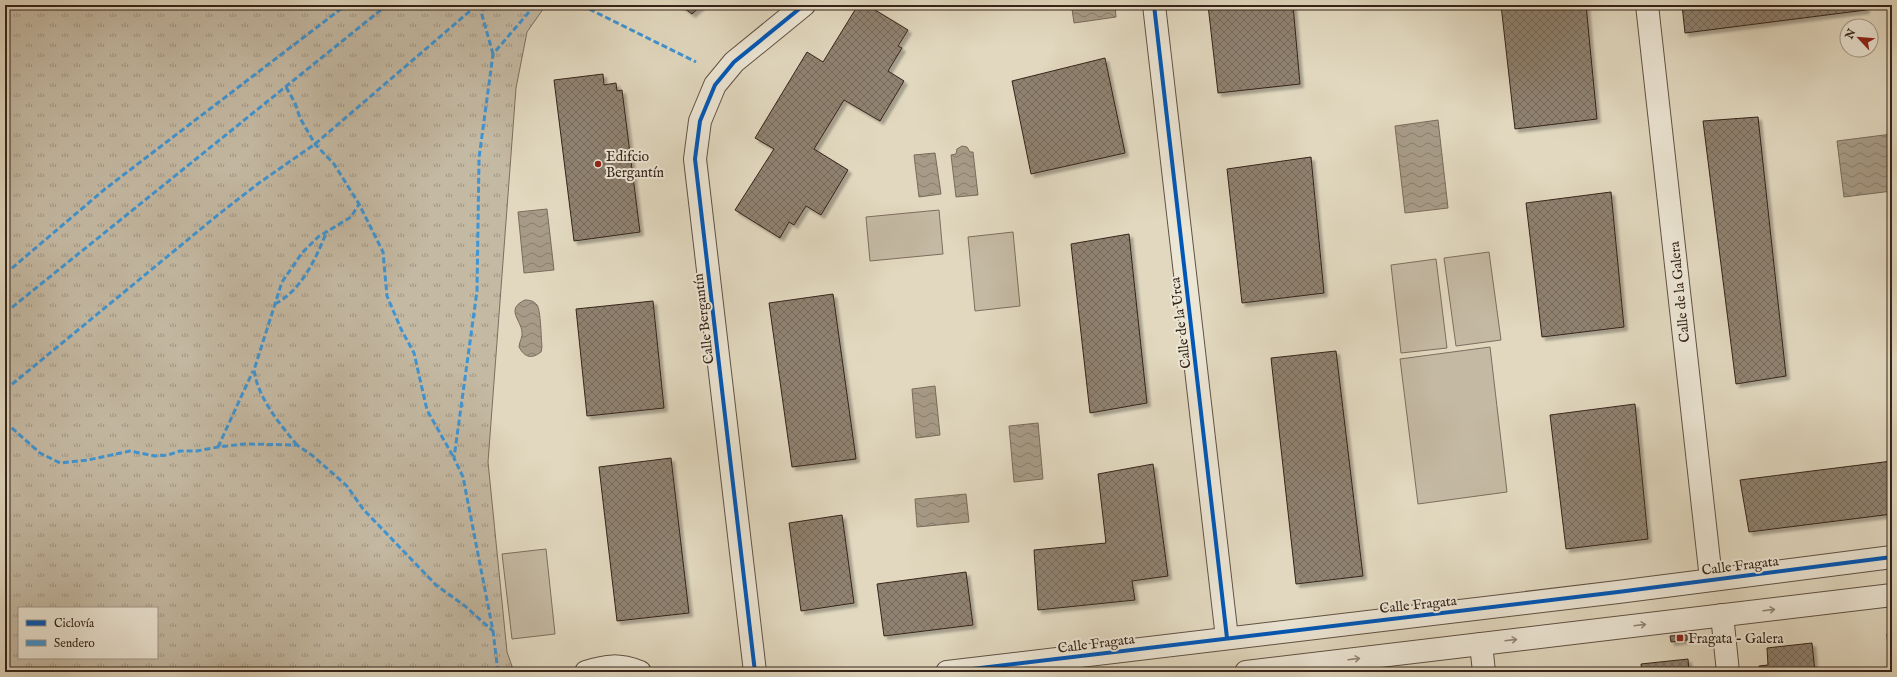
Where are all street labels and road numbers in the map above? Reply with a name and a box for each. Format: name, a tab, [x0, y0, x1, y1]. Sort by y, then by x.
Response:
street label: Calle de la Galera	[1666, 239, 1694, 343]
street label: Calle Bergantín	[689, 272, 718, 365]
street label: Calle de la Urca	[1166, 275, 1196, 370]
street label: Calle Fragata	[1701, 552, 1781, 580]
street label: Calle Fragata	[1379, 592, 1459, 618]
street label: Calle Fragata	[1057, 630, 1137, 658]

